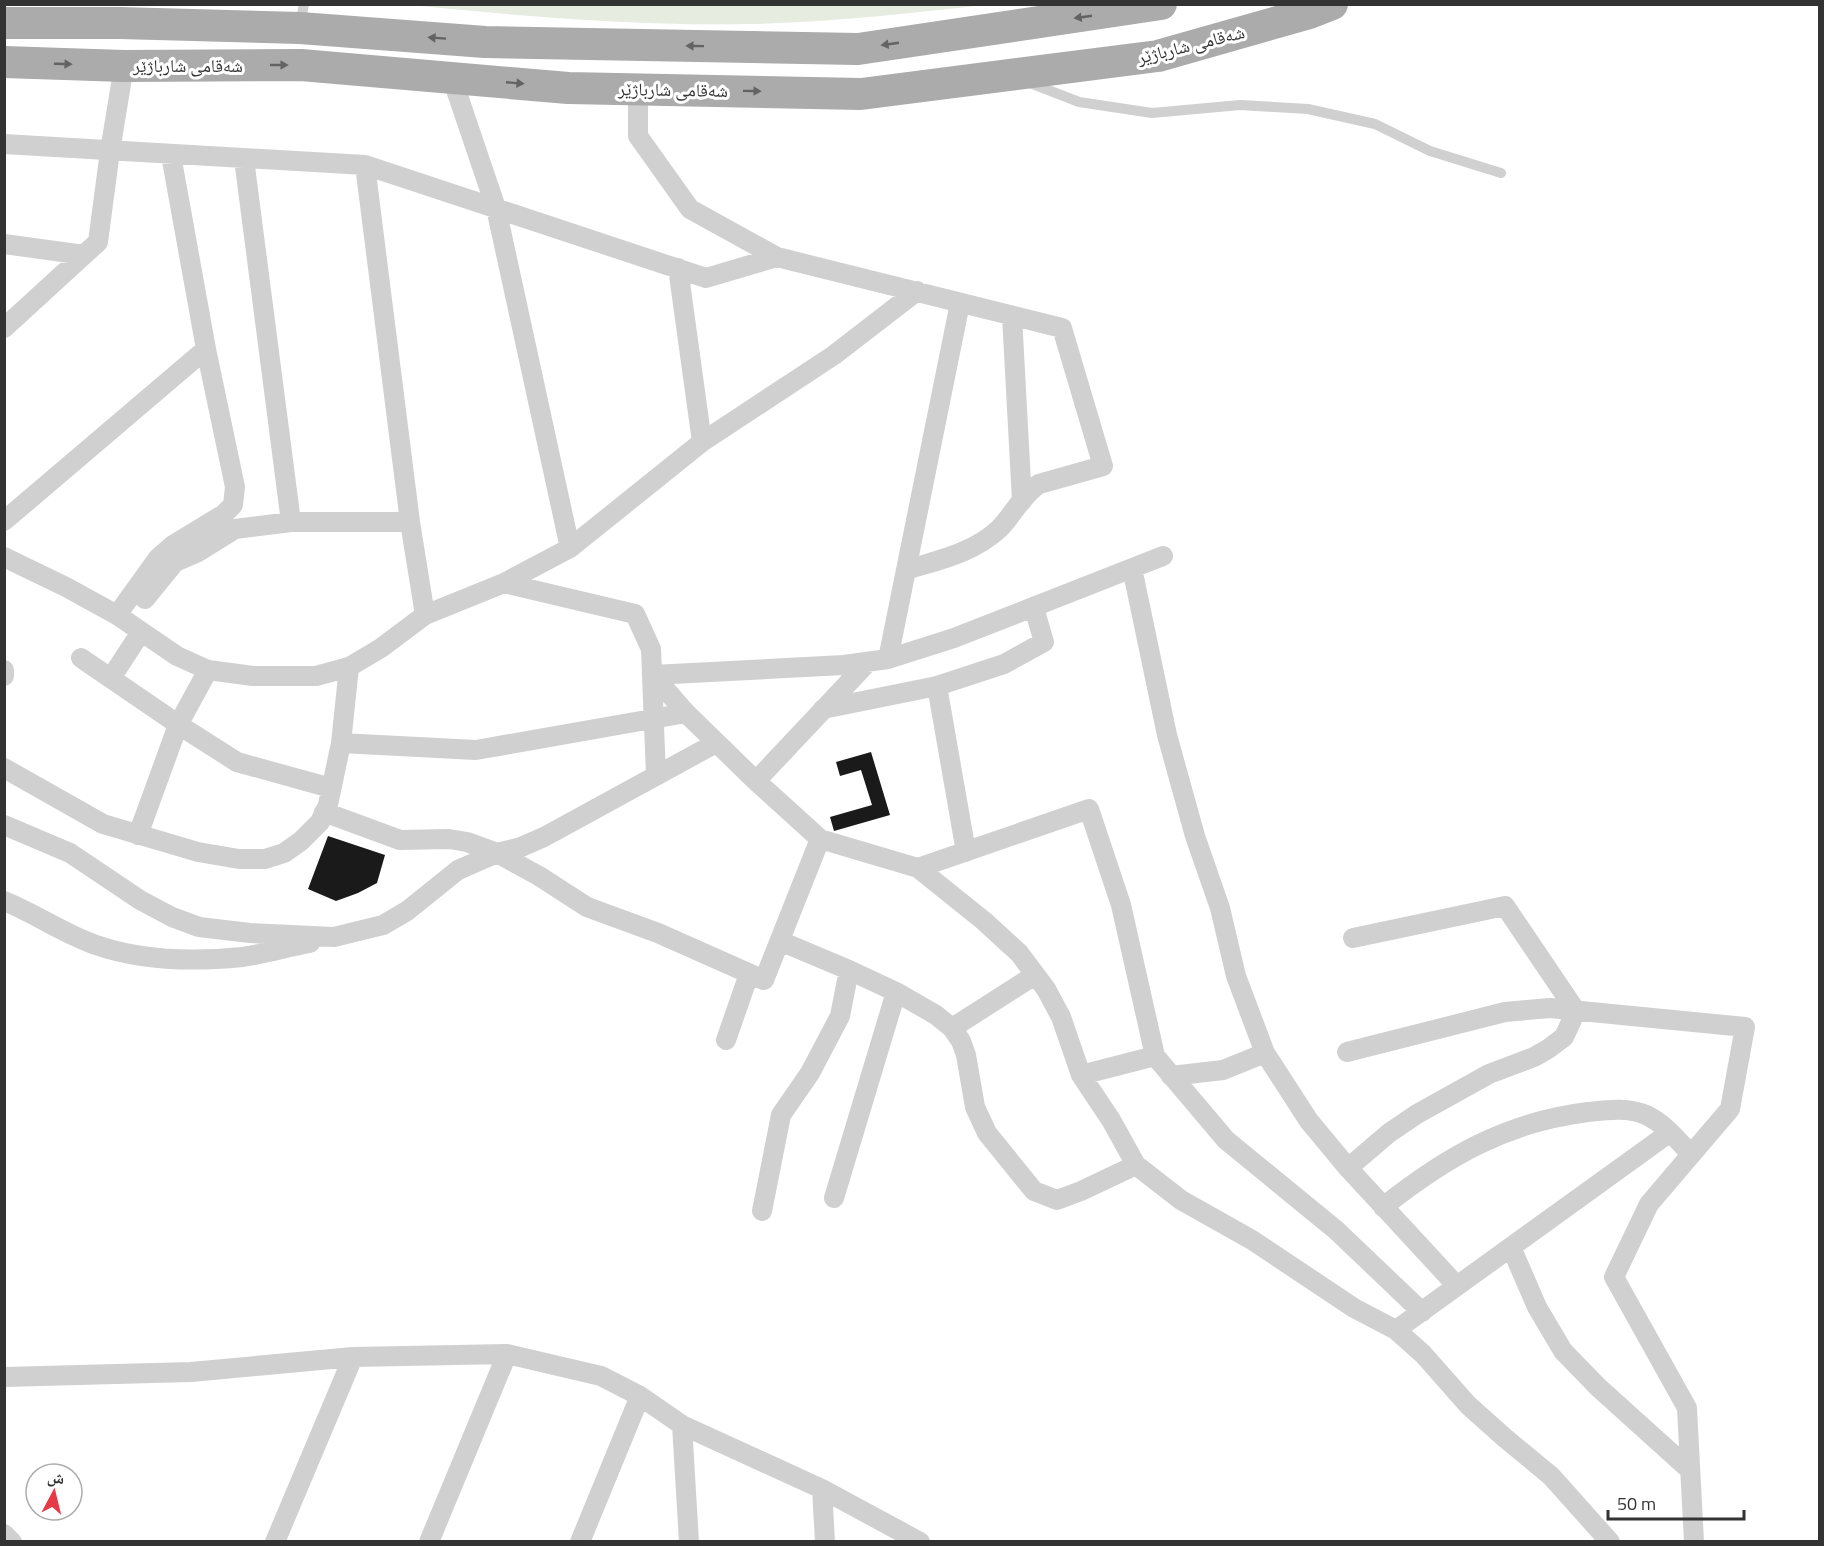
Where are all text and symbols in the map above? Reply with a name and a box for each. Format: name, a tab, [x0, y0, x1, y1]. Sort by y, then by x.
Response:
one-way arrow	[1073, 12, 1092, 21]
street label: شەقامی شارباژێر	[1133, 18, 1247, 71]
one-way arrow	[428, 34, 447, 43]
one-way arrow	[880, 40, 899, 49]
one-way arrow	[686, 41, 705, 51]
street label: شەقامی شارباژێر	[132, 52, 243, 79]
one-way arrow	[53, 59, 72, 69]
one-way arrow	[269, 60, 288, 70]
street label: شەقامی شارباژێر	[617, 75, 728, 104]
one-way arrow	[506, 78, 525, 88]
one-way arrow	[742, 87, 761, 96]
north arrow	[24, 1462, 84, 1522]
text: ش	[46, 1464, 66, 1490]
scale bar	[1608, 1483, 1744, 1521]
text: 50 m	[1617, 1490, 1656, 1517]

